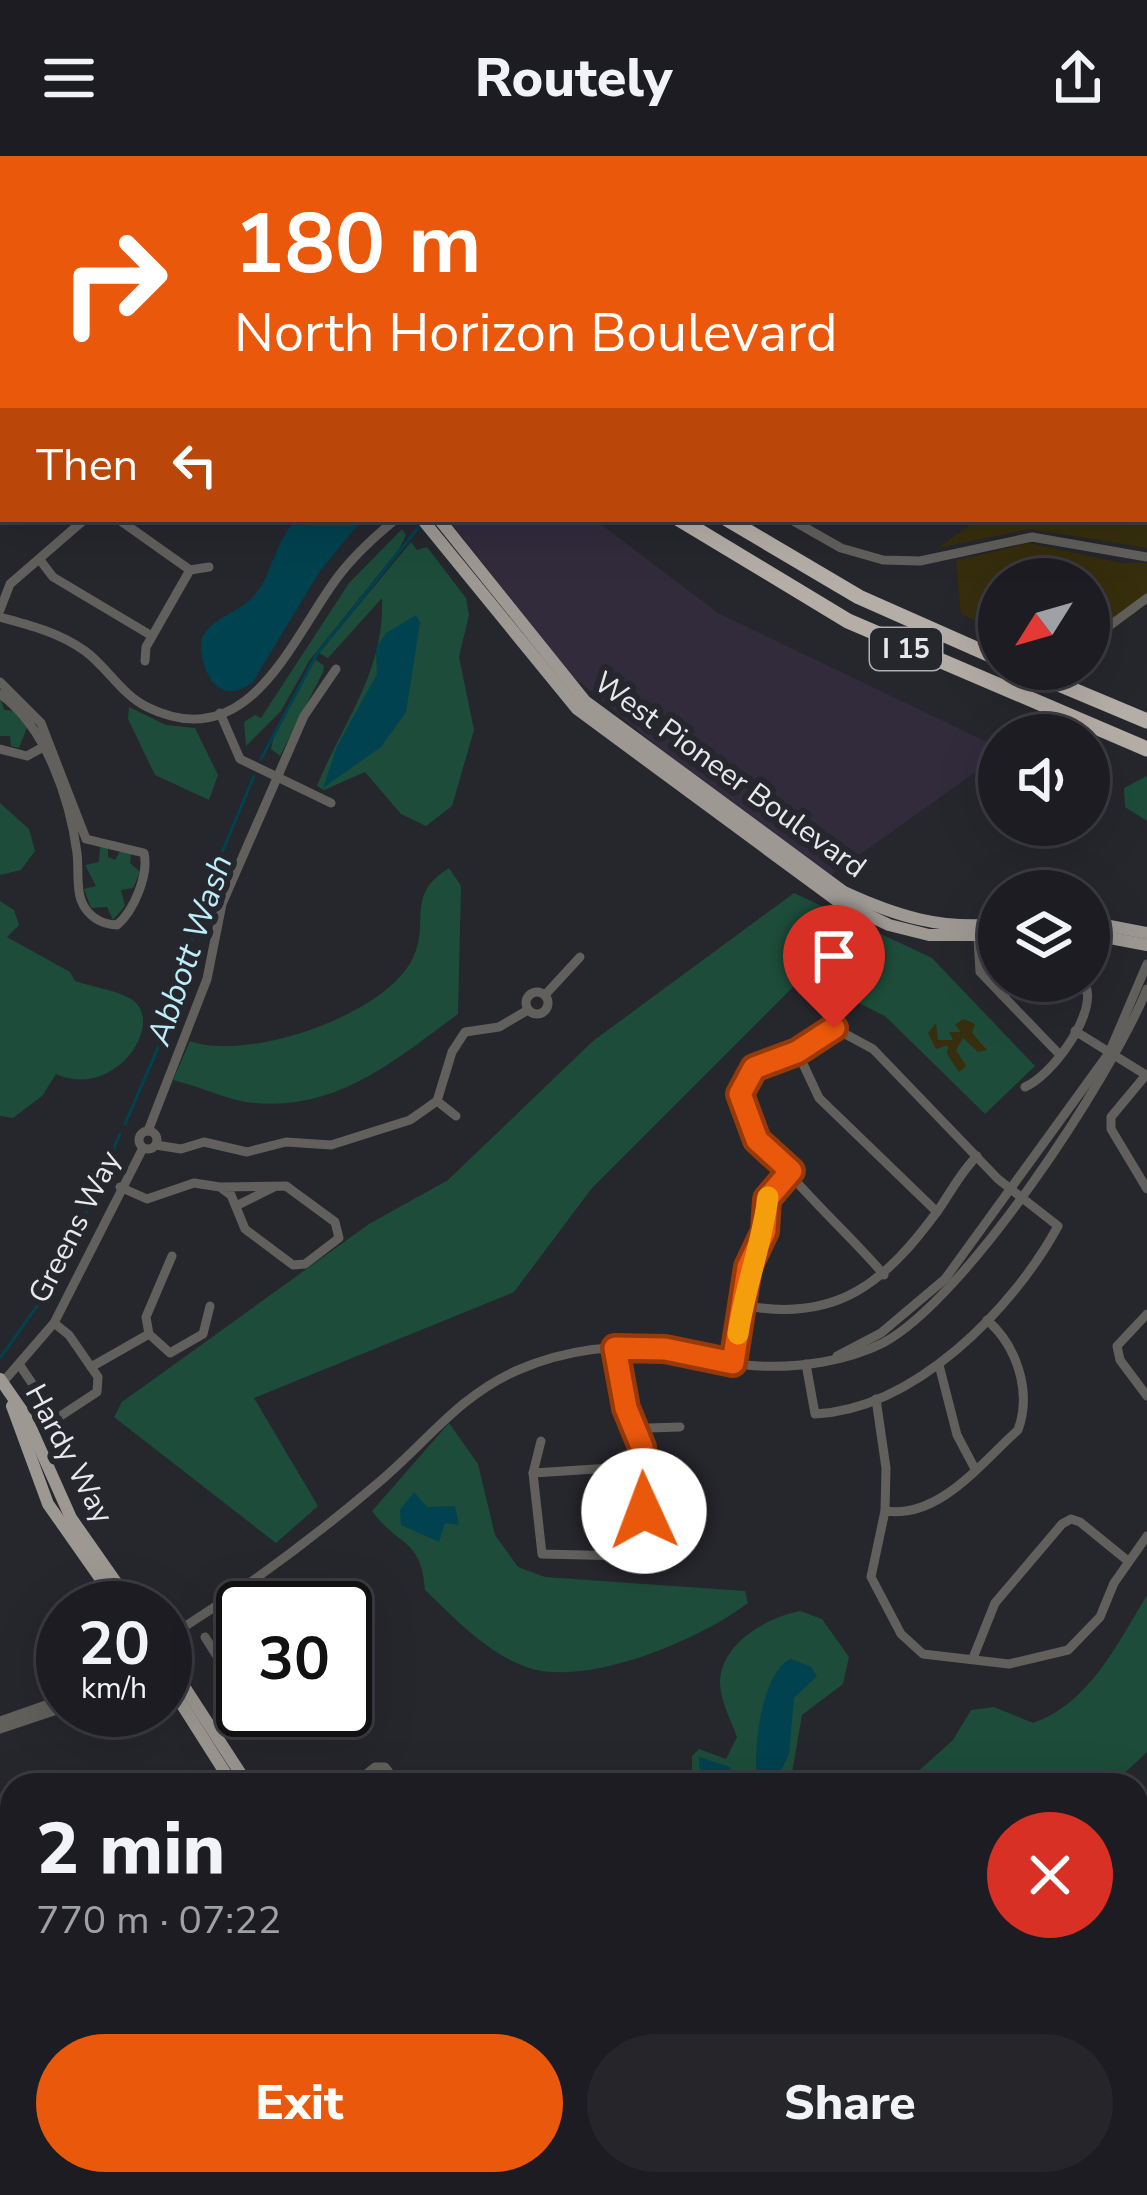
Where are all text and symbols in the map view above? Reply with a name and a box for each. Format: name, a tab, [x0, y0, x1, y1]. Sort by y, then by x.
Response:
text: Routely	[475, 41, 672, 115]
icon: menu	[36, 45, 102, 111]
icon: share	[1045, 45, 1111, 111]
text: 180 m	[234, 187, 482, 302]
icon: right	[36, 204, 192, 360]
text: North Horizon Boulevard	[234, 296, 837, 370]
icon: left	[162, 432, 228, 498]
text: Then	[36, 435, 138, 496]
north arrow	[978, 558, 1110, 690]
map controls	[978, 558, 1110, 1002]
road number: I 15	[870, 628, 942, 670]
street label: West Pioneer Boulevard	[586, 662, 874, 888]
button: sound	[978, 714, 1110, 846]
water label: Abbott Wash	[136, 849, 244, 1052]
button: layers	[978, 870, 1110, 1002]
pin	[783, 905, 885, 1028]
icon: arrive	[801, 923, 867, 989]
street label: Greens Way	[19, 1143, 131, 1310]
street label: Hardy Way	[15, 1377, 123, 1531]
position arrow	[581, 1448, 707, 1574]
speed limit sign: 30	[216, 1581, 372, 1737]
text: 20	[78, 1603, 150, 1685]
text: km/h	[81, 1668, 147, 1709]
text: 2 min	[36, 1800, 225, 1898]
button: close	[987, 1812, 1113, 1938]
text: 770 m · 07:22	[36, 1894, 281, 1947]
button: Exit	[36, 2034, 563, 2172]
button: Share	[587, 2034, 1113, 2172]

